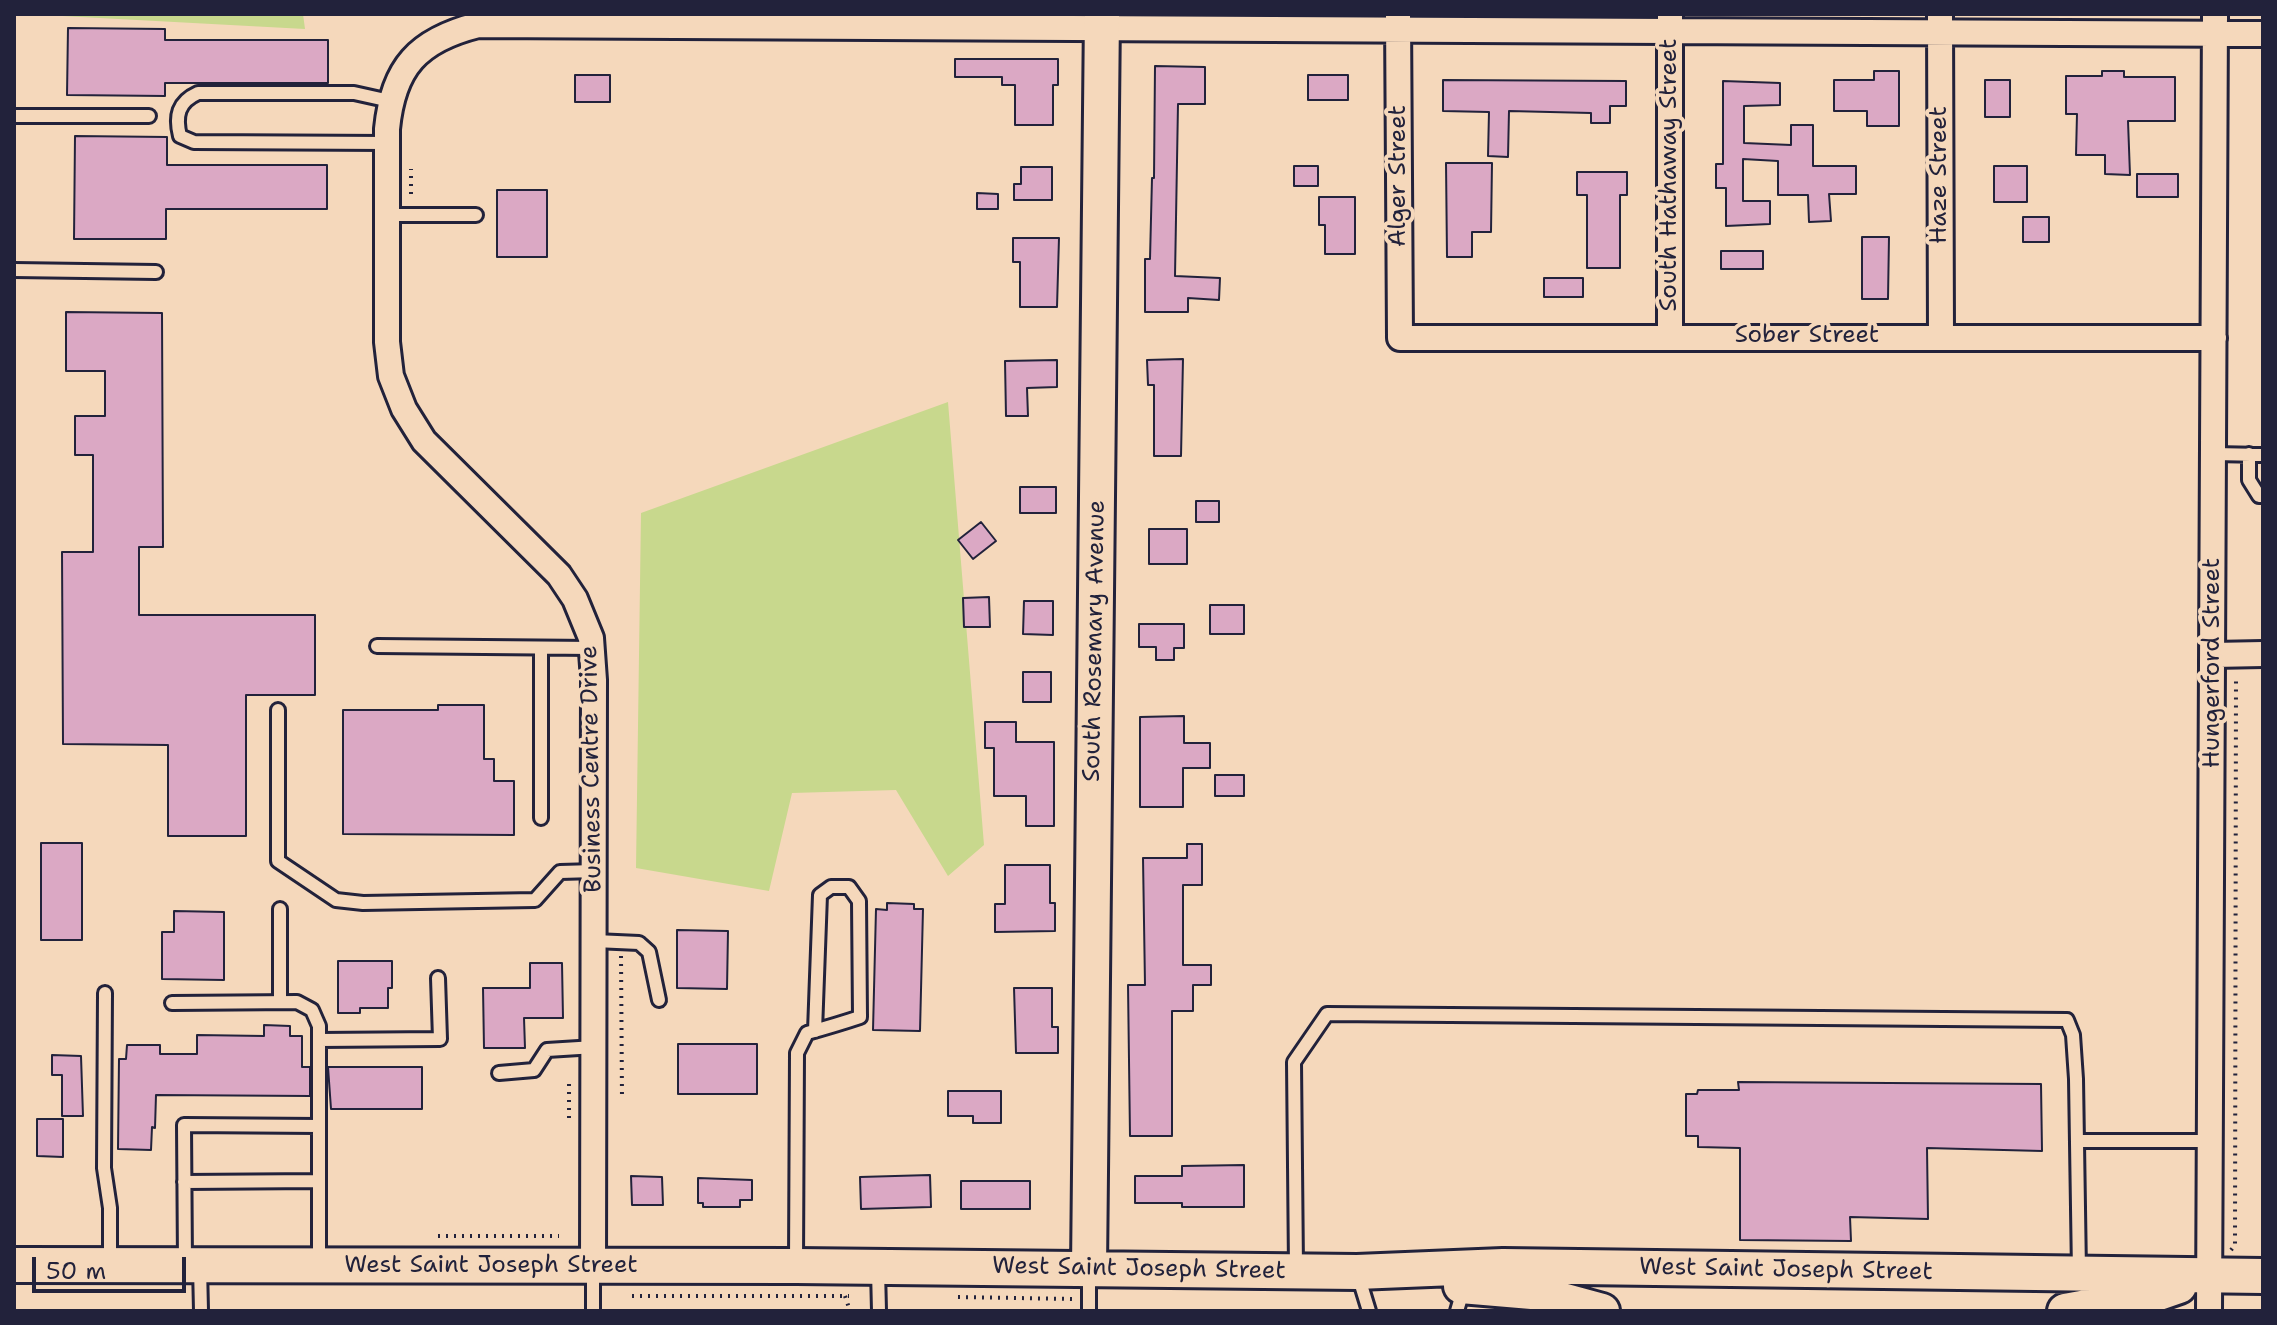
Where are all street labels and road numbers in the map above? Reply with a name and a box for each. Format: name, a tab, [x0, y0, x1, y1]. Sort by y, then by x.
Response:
street label: South Hathaway Street	[1656, 38, 1684, 312]
street label: Alger Street	[1385, 105, 1413, 247]
street label: Haze Street	[1926, 106, 1954, 244]
street label: Sober Street	[1735, 322, 1879, 350]
street label: South Rosemary Avenue	[1078, 500, 1112, 782]
street label: Hungerford Street	[2199, 558, 2227, 768]
street label: Business Centre Drive	[575, 645, 609, 893]
street label: West Saint Joseph Street	[344, 1252, 638, 1280]
street label: West Saint Joseph Street	[992, 1252, 1286, 1286]
street label: West Saint Joseph Street	[1639, 1253, 1933, 1287]

